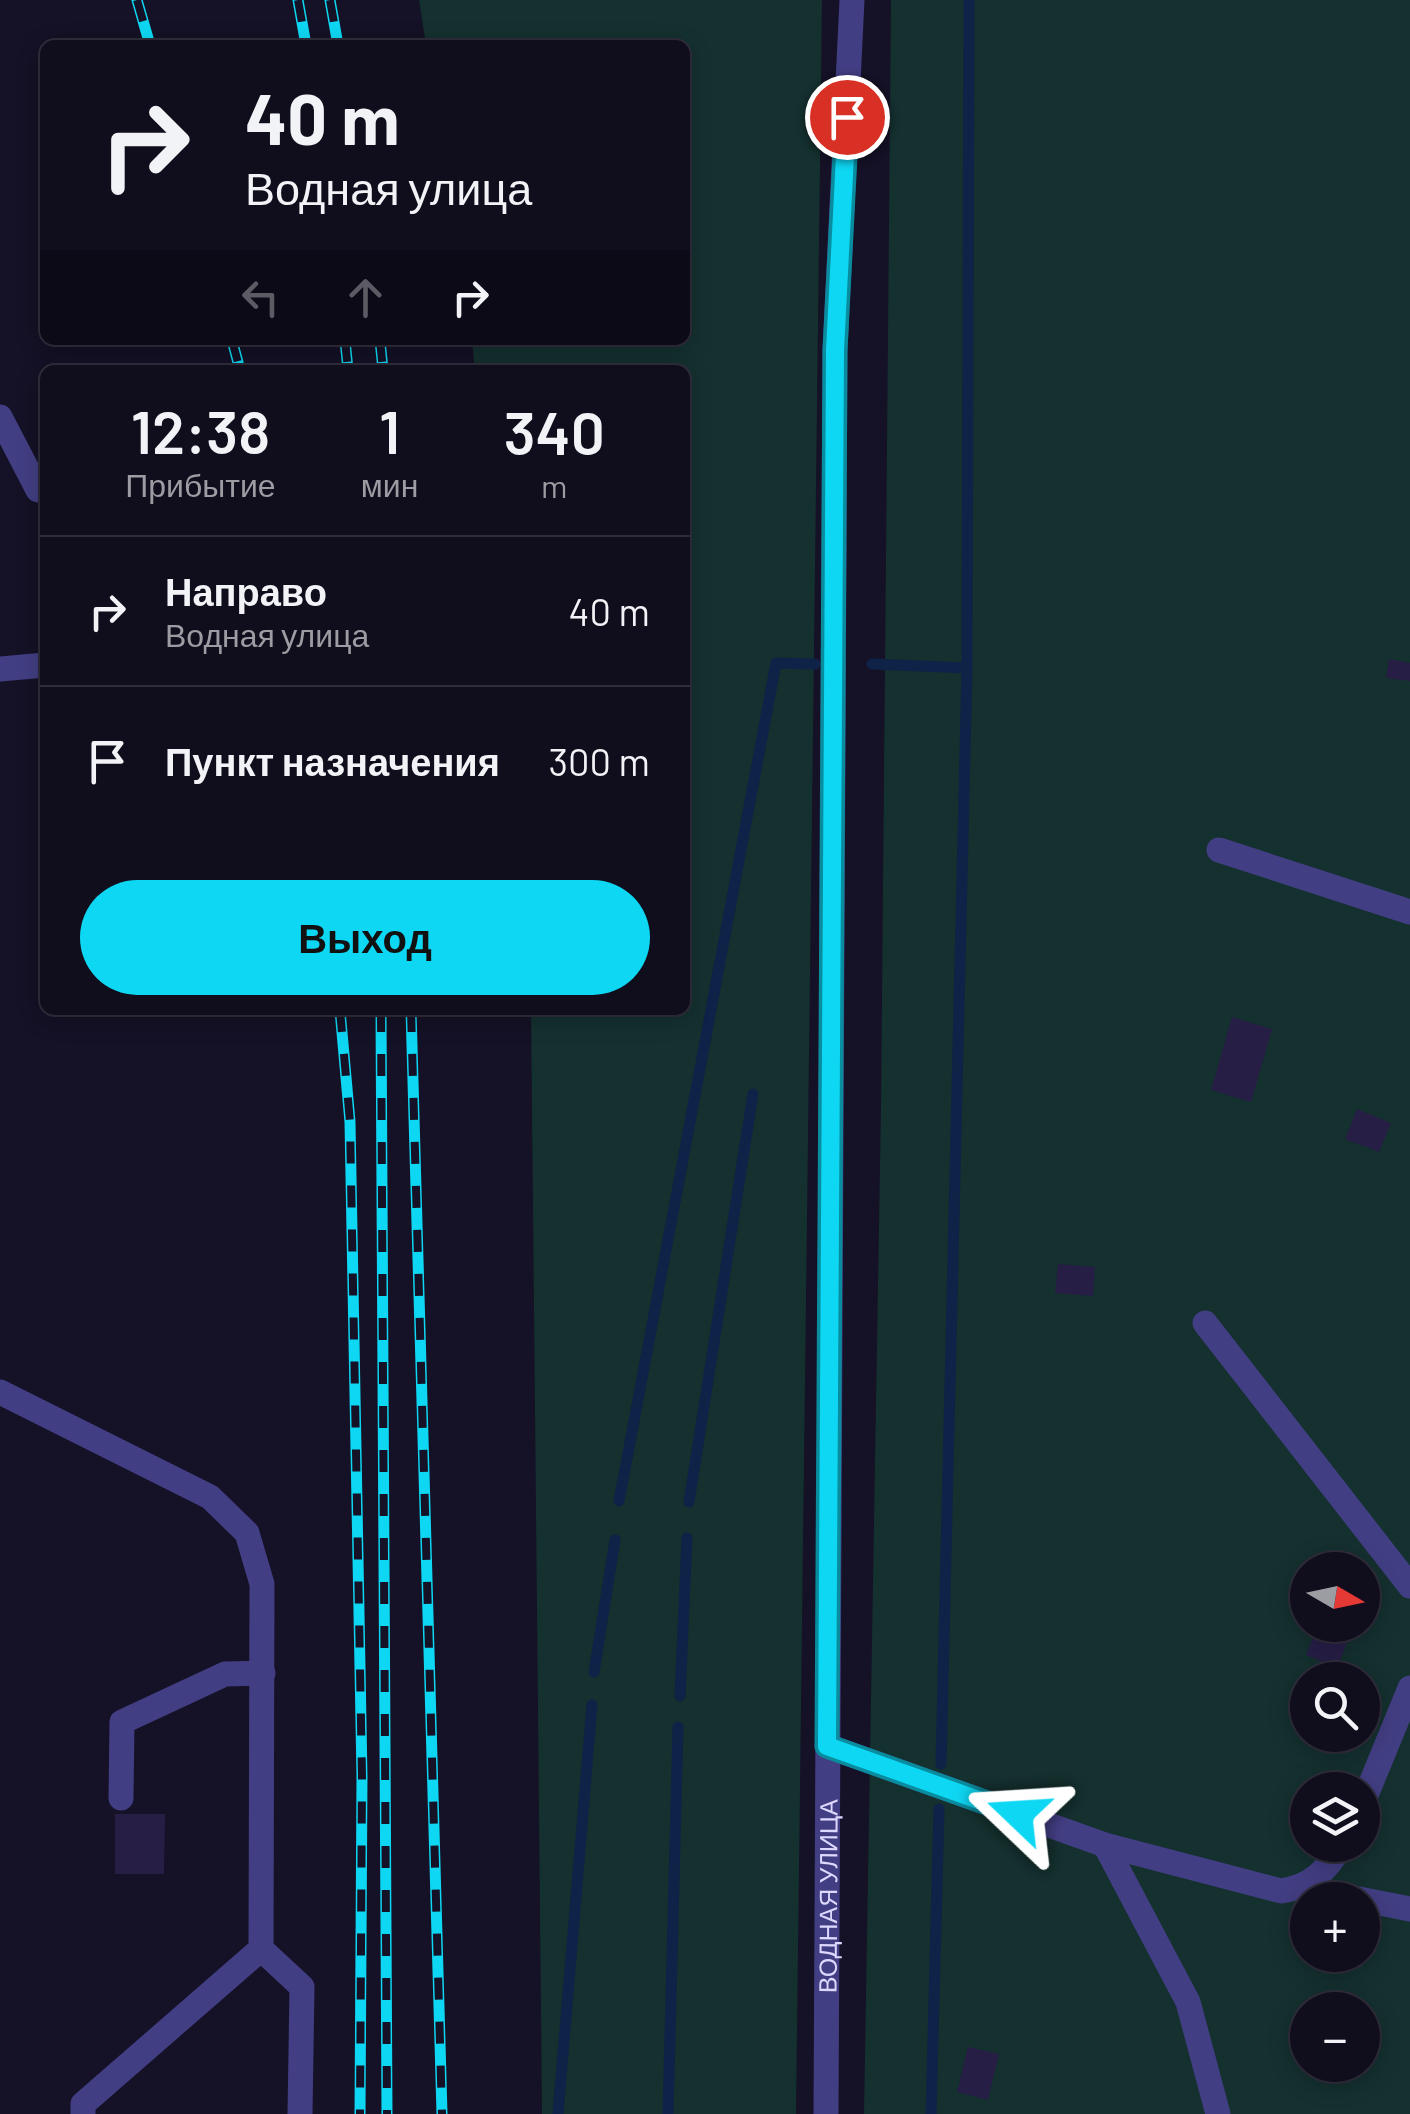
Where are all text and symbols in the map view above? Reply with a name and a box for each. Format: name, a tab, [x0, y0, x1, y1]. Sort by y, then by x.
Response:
text: 40 m	[245, 75, 400, 159]
pin	[805, 75, 890, 160]
icon: right	[80, 80, 210, 210]
icon: arrive	[820, 90, 875, 145]
text: Водная улица	[245, 160, 532, 214]
icon: left	[233, 270, 288, 325]
icon: ahead	[338, 270, 393, 325]
icon: right	[443, 270, 498, 325]
text: 12:38	[131, 394, 270, 466]
text: 1	[379, 394, 400, 466]
text: 340	[504, 395, 605, 467]
text: Прибытие	[125, 465, 276, 503]
text: мин	[361, 465, 418, 503]
text: m	[541, 466, 567, 504]
text: Направо	[165, 568, 327, 614]
icon: right	[80, 584, 135, 639]
text: 40 m	[569, 588, 650, 634]
text: Водная улица	[165, 615, 369, 653]
icon: arrive	[80, 734, 135, 789]
text: Пункт назначения	[165, 738, 500, 784]
text: 300 m	[548, 738, 650, 784]
button: Выход	[80, 880, 650, 995]
north arrow	[1290, 1552, 1380, 1642]
map controls	[1290, 1552, 1380, 2082]
button: search	[1290, 1662, 1380, 1752]
position arrow	[966, 1762, 1070, 1866]
button: layers	[1290, 1772, 1380, 1862]
street label: ВОДНАЯ УЛИЦА	[812, 1799, 843, 1993]
button: +	[1290, 1882, 1380, 1972]
button: −	[1290, 1992, 1380, 2082]

